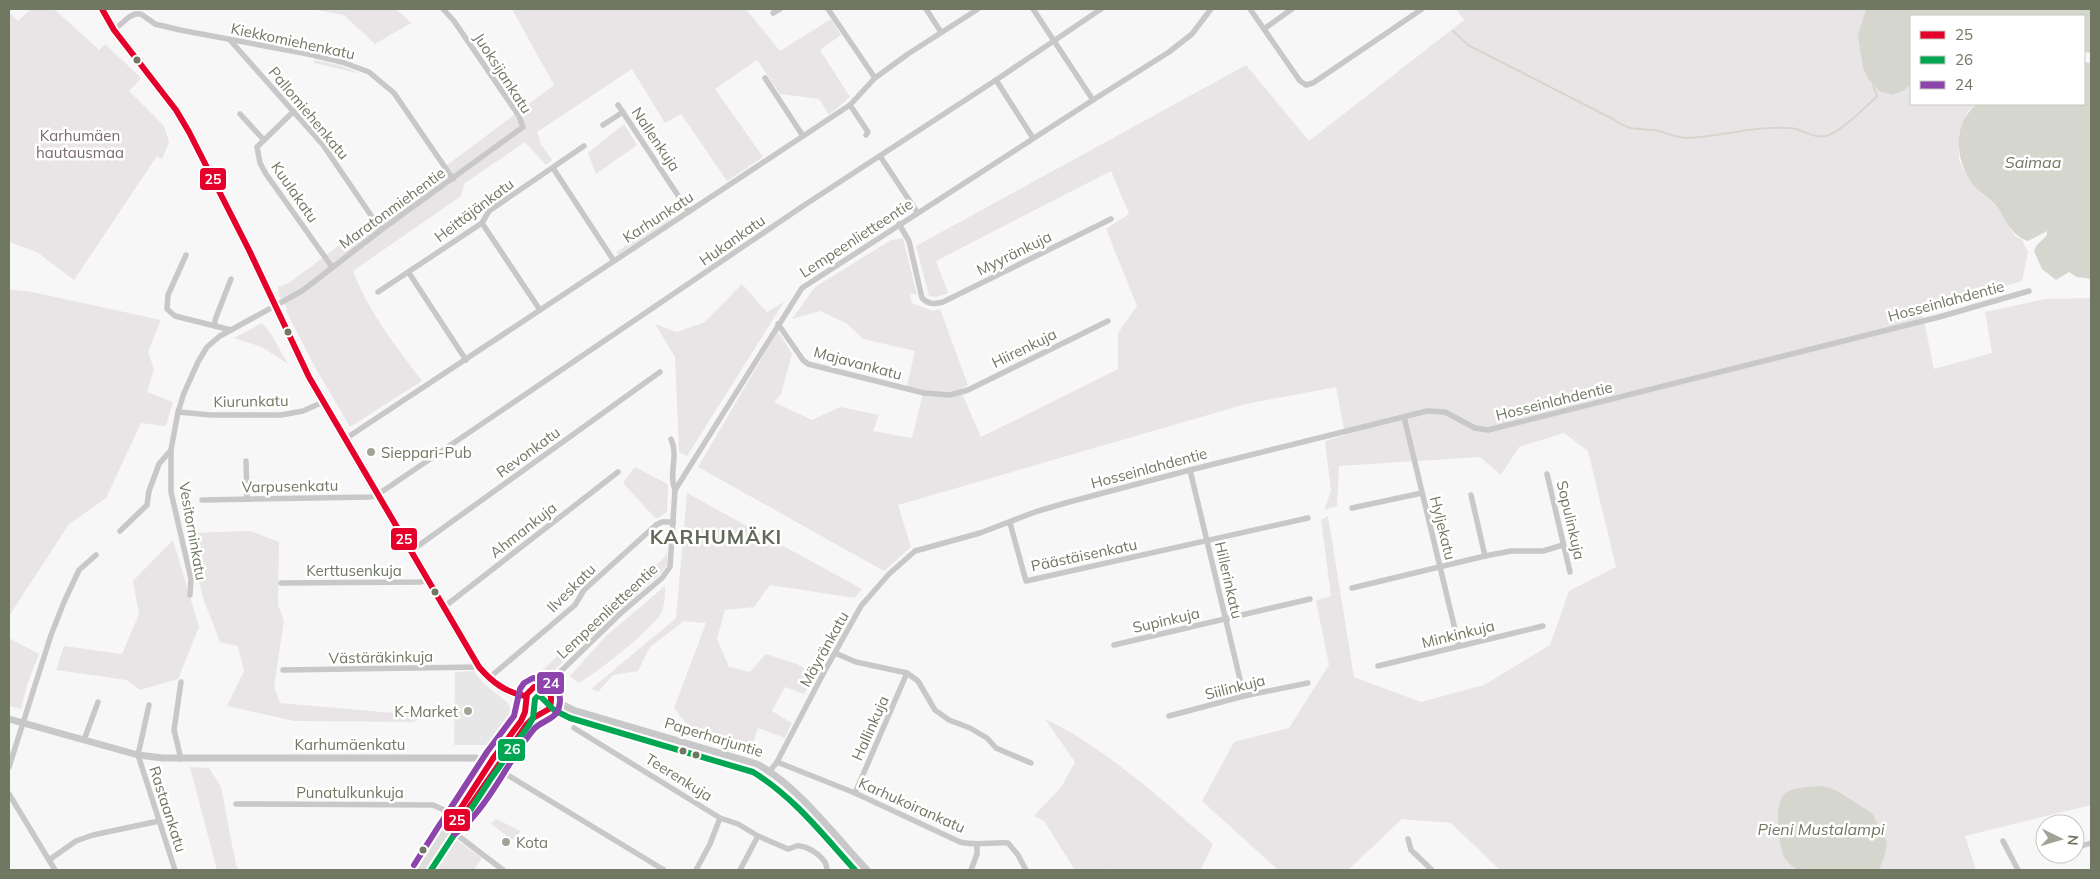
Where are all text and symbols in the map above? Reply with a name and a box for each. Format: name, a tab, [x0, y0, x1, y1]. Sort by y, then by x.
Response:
legend	[1910, 15, 2085, 105]
street label: Kiekkomiehenkatu	[229, 19, 357, 63]
text: 25	[1955, 25, 1973, 44]
street label: Juoksijankatu	[470, 29, 536, 117]
text: 26	[1955, 50, 1973, 69]
unlabelled marker	[132, 55, 142, 65]
street label: Pallomiehenkatu	[265, 63, 353, 163]
text: 24	[1955, 75, 1973, 94]
street label: Nallenkuja	[628, 103, 684, 175]
park label: Karhumäen hautausmaa	[36, 126, 124, 162]
water label: Saimaa	[2005, 152, 2062, 172]
street label: Kuulakatu	[267, 158, 323, 226]
street label: Maratonmiehentie	[335, 163, 449, 253]
line badge: 25	[199, 167, 227, 191]
text: 25	[205, 170, 221, 188]
street label: Heittäjänkatu	[431, 174, 517, 246]
street label: Karhunkatu	[619, 187, 697, 247]
street label: Lempeenlietteentie	[796, 194, 916, 282]
street label: Hukankatu	[695, 210, 769, 270]
street label: Myyränkuja	[973, 227, 1055, 279]
street label: Hosseinlahdentie	[1886, 276, 2006, 326]
street label: Hiirenkuja	[988, 324, 1060, 372]
unlabelled marker	[283, 327, 293, 337]
street label: Majavankatu	[812, 342, 904, 384]
street label: Hosseinlahdentie	[1494, 377, 1614, 425]
street label: Kiurunkatu	[213, 391, 289, 411]
street label: Revonkatu	[492, 423, 564, 481]
place label: Sieppari-Pub	[381, 443, 472, 462]
street label: Hosseinlahdentie	[1089, 443, 1209, 493]
marker: Sieppari-Pub	[365, 446, 377, 458]
street label: Varpusenkatu	[242, 476, 338, 496]
street label: Sopulinkuja	[1553, 479, 1589, 561]
street label: Vesitorninkatu	[175, 480, 211, 582]
street label: Hyljekatu	[1426, 494, 1460, 562]
street label: Ahmankuja	[486, 498, 560, 562]
district label: KARHUMÄKI	[650, 524, 782, 549]
line badge: 25	[390, 527, 418, 551]
text: 25	[396, 530, 412, 548]
street label: Päästäisenkatu	[1029, 534, 1139, 576]
street label: Hillerinkatu	[1211, 540, 1247, 620]
street label: Lempeenlietteentie	[553, 559, 661, 663]
street label: Ilveskatu	[543, 560, 599, 616]
street label: Kerttusenkuja	[306, 561, 402, 580]
unlabelled marker	[430, 587, 440, 597]
street label: Supinkuja	[1131, 603, 1201, 637]
street label: Mäyränkatu	[795, 608, 853, 690]
street label: Minkinkuja	[1420, 616, 1496, 652]
street label: Västäräkinkuja	[329, 647, 433, 667]
street label: Siilinkuja	[1203, 670, 1267, 704]
line badge: 24	[536, 671, 565, 695]
text: 24	[543, 674, 560, 692]
street label: Hallinkuja	[847, 693, 893, 763]
place label: K-Market	[394, 702, 458, 721]
marker: K-Market	[462, 705, 474, 717]
street label: Paperharjuntie	[662, 713, 766, 761]
street label: Karhumäenkatu	[294, 735, 406, 754]
line badge: 26	[497, 738, 526, 762]
text: 26	[504, 740, 520, 758]
unlabelled marker	[678, 746, 688, 756]
street label: Teerenkuja	[642, 749, 716, 805]
unlabelled marker	[691, 750, 701, 760]
street label: Rastaankatu	[145, 764, 191, 854]
street label: Karhukoirankatu	[856, 773, 968, 837]
street label: Punatulkunkuja	[296, 783, 404, 802]
line badge: 25	[443, 808, 471, 832]
text: 25	[449, 811, 465, 829]
north arrow	[2035, 814, 2085, 864]
water label: Pieni Mustalampi	[1757, 819, 1885, 839]
place label: Kota	[516, 833, 548, 852]
text: N	[2064, 834, 2082, 846]
marker: Kota	[500, 836, 512, 848]
unlabelled marker	[418, 845, 428, 855]

